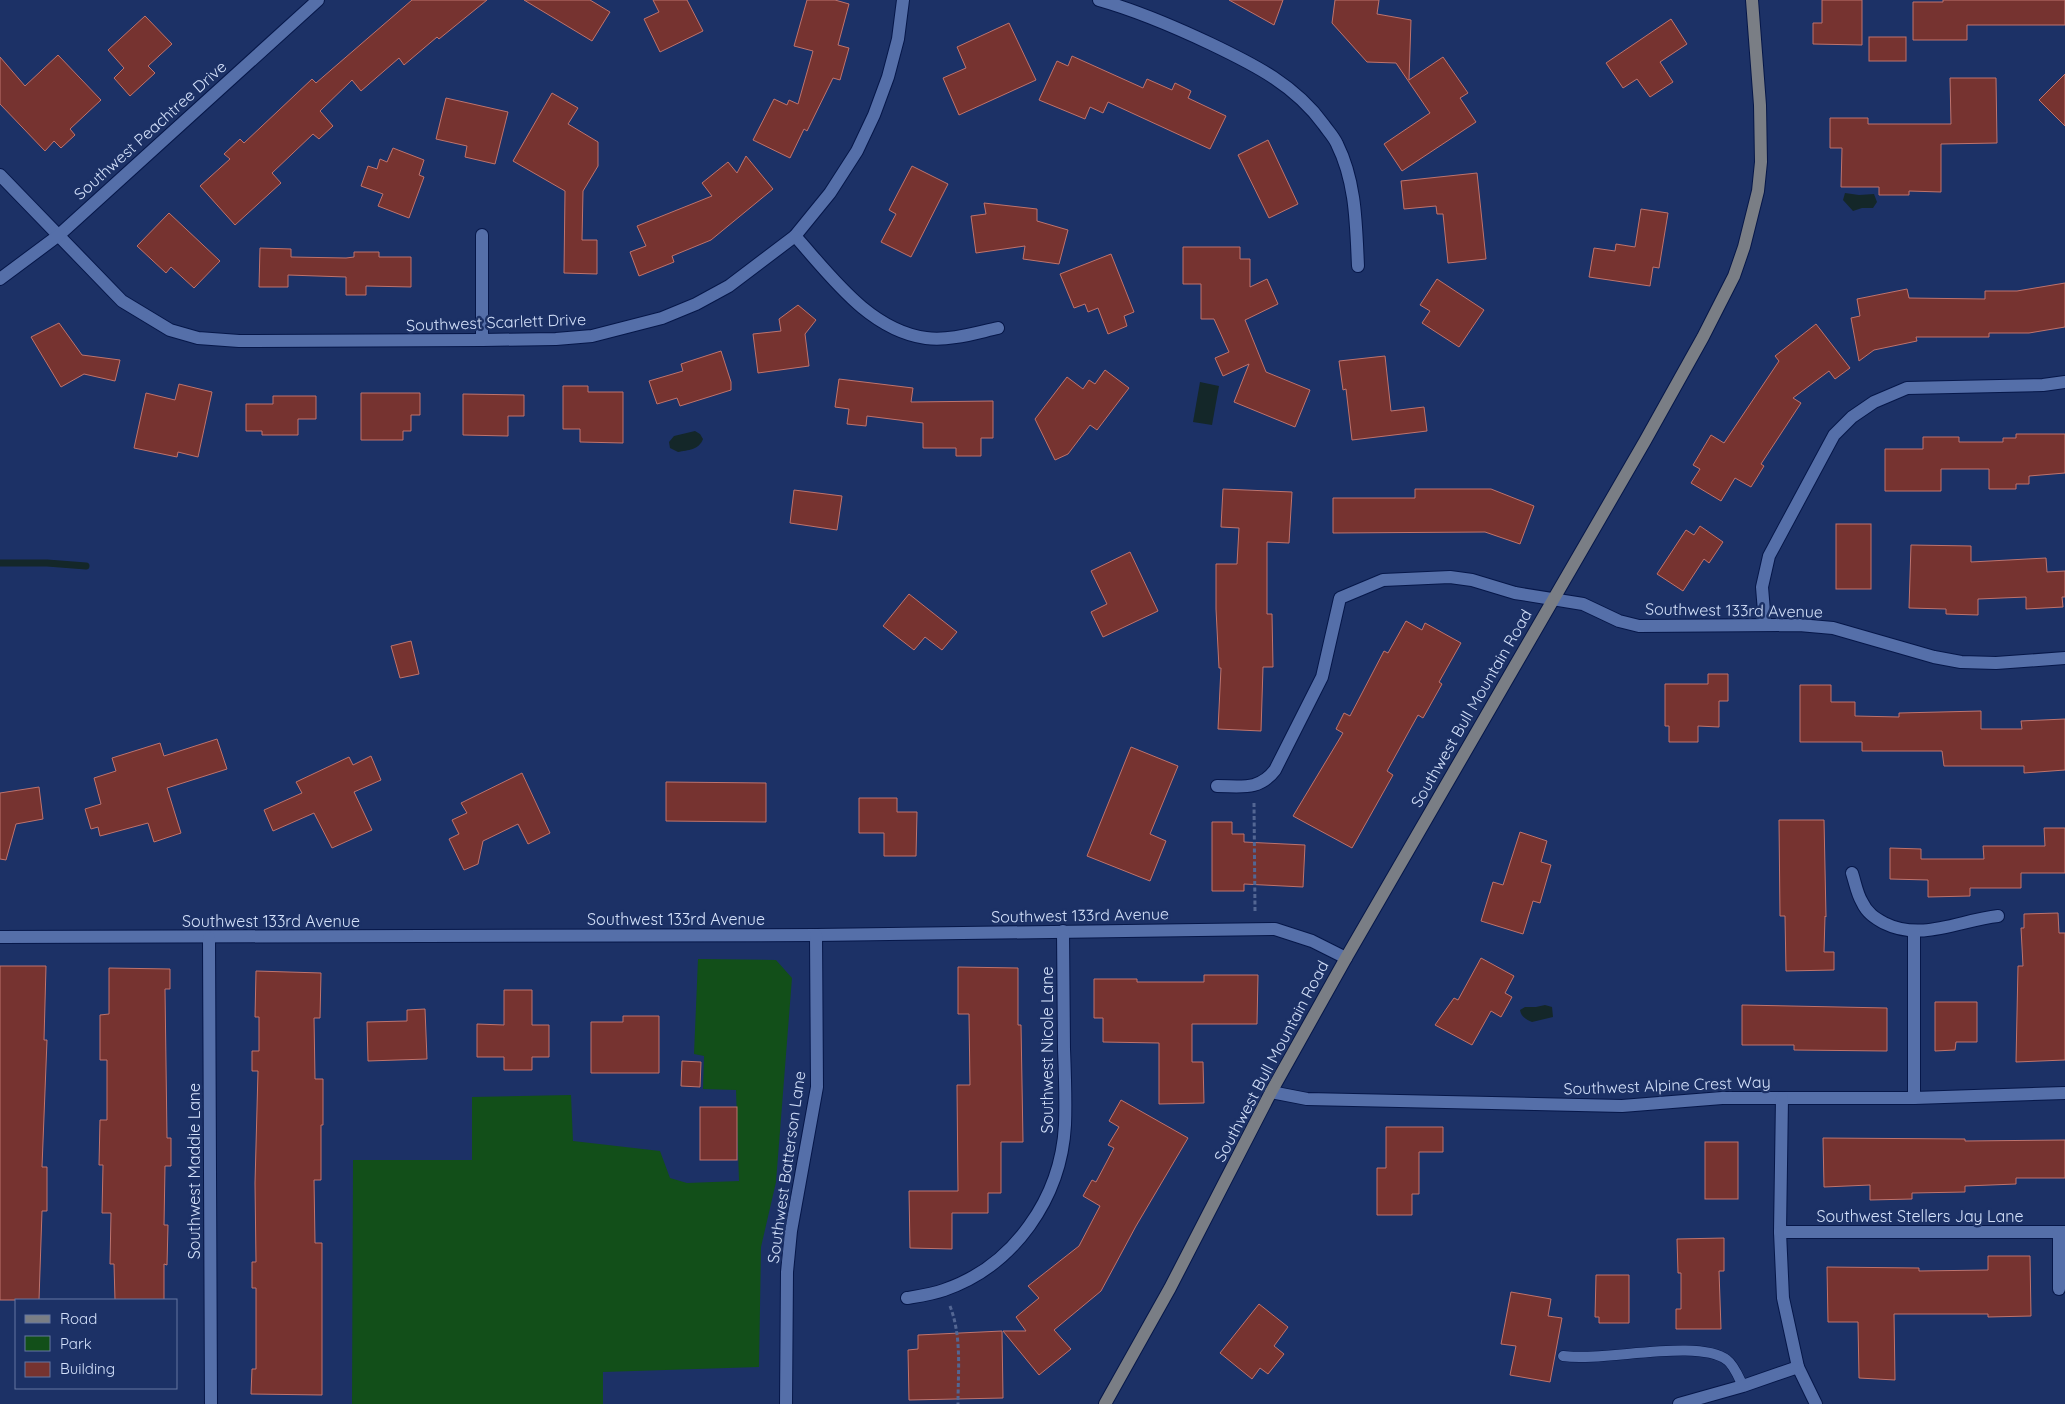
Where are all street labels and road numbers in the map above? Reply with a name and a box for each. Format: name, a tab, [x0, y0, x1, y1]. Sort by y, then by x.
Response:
street label: Southwest Peachtree Drive	[70, 56, 230, 204]
street label: Southwest Scarlett Drive	[406, 309, 586, 335]
street label: Southwest 133rd Avenue	[1645, 598, 1823, 622]
street label: Southwest Bull Mountain Road	[1406, 606, 1536, 810]
street label: Southwest 133rd Avenue	[991, 903, 1169, 927]
street label: Southwest 133rd Avenue	[587, 909, 765, 929]
street label: Southwest 133rd Avenue	[182, 911, 360, 931]
street label: Southwest Bull Mountain Road	[1209, 957, 1333, 1165]
street label: Southwest Nicole Lane	[1037, 966, 1057, 1134]
street label: Southwest Batterson Lane	[763, 1070, 809, 1264]
street label: Southwest Alpine Crest Way	[1563, 1071, 1771, 1099]
street label: Southwest Maddie Lane	[184, 1083, 204, 1259]
street label: Southwest Stellers Jay Lane	[1816, 1206, 2024, 1226]

